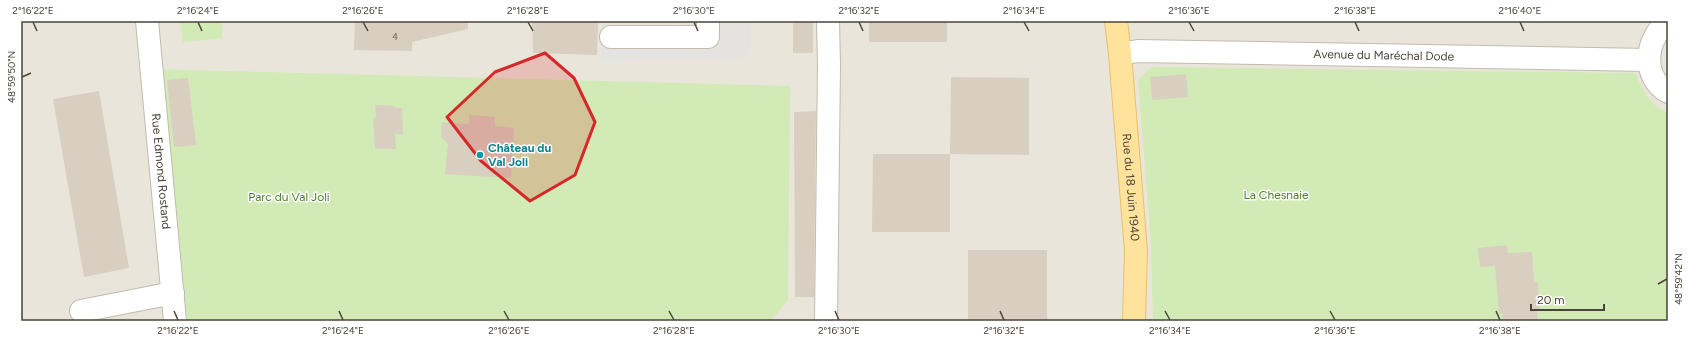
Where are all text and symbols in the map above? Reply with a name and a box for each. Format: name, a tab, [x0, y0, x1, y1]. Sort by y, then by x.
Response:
text: 2°16'22"E	[12, 4, 54, 17]
text: 2°16'24"E	[177, 4, 219, 17]
text: 2°16'26"E	[342, 4, 384, 17]
text: 2°16'28"E	[507, 4, 549, 17]
text: 2°16'30"E	[673, 4, 715, 17]
text: 2°16'32"E	[838, 4, 880, 17]
text: 2°16'34"E	[1003, 4, 1045, 17]
text: 2°16'36"E	[1168, 4, 1210, 17]
text: 2°16'38"E	[1334, 4, 1376, 17]
text: 2°16'40"E	[1499, 4, 1541, 17]
house number: 4	[392, 30, 398, 43]
street label: Avenue du Maréchal Dode	[1313, 47, 1455, 64]
text: 48°59'50"N	[5, 51, 18, 103]
street label: Rue Edmond Rostand	[149, 113, 173, 230]
street label: Rue du 18 Juin 1940	[1119, 133, 1142, 242]
place label: Château du Val Joli	[488, 141, 551, 169]
marker: Château du Val Joli	[475, 150, 485, 160]
park label: La Chesnaie	[1244, 188, 1309, 202]
park label: Parc du Val Joli	[248, 190, 330, 204]
text: 48°59'42"N	[1672, 253, 1685, 305]
scale bar	[1531, 286, 1604, 312]
text: 20 m	[1537, 293, 1565, 307]
text: 2°16'22"E	[157, 324, 199, 337]
text: 2°16'24"E	[322, 324, 364, 337]
text: 2°16'26"E	[488, 324, 530, 337]
text: 2°16'28"E	[653, 324, 695, 337]
text: 2°16'30"E	[818, 324, 860, 337]
text: 2°16'32"E	[983, 324, 1025, 337]
text: 2°16'34"E	[1149, 324, 1191, 337]
text: 2°16'36"E	[1314, 324, 1356, 337]
text: 2°16'38"E	[1479, 324, 1521, 337]

